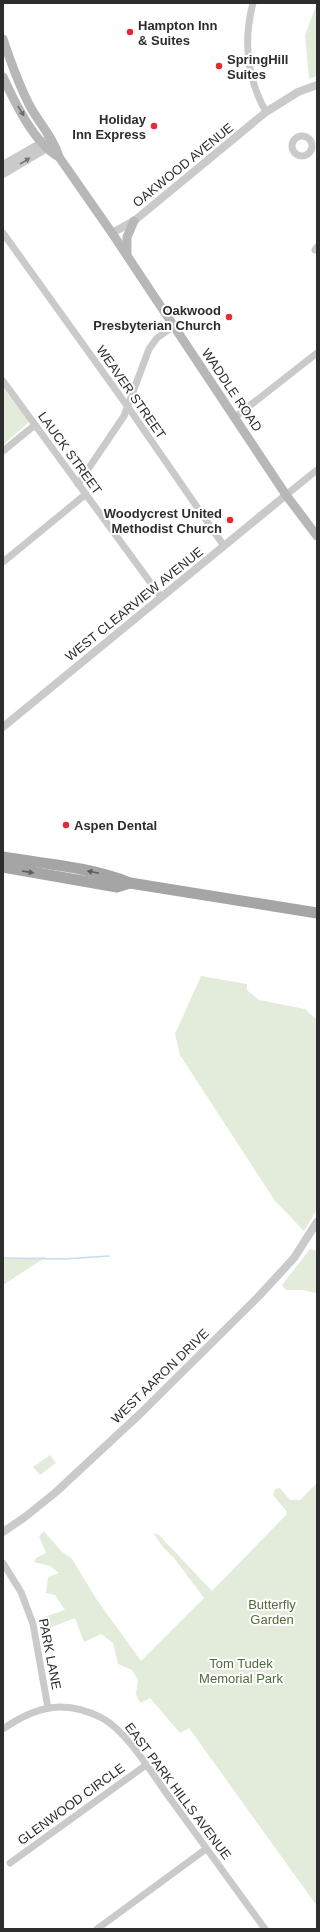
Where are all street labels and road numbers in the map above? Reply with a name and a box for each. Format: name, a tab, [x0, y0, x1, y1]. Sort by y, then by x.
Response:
street label: OAKWOOD AVENUE	[130, 120, 236, 210]
street label: WEAVER STREET	[93, 343, 169, 442]
street label: WADDLE ROAD	[199, 346, 265, 434]
street label: LAUCK STREET	[35, 409, 105, 497]
street label: WEST CLEARVIEW AVENUE	[62, 544, 206, 664]
street label: WEST AARON DRIVE	[108, 1325, 212, 1426]
street label: PARK LANE	[36, 1617, 64, 1691]
street label: EAST PARK HILLS AVENUE	[122, 1720, 234, 1862]
street label: GLENWOOD CIRCLE	[15, 1760, 128, 1848]

